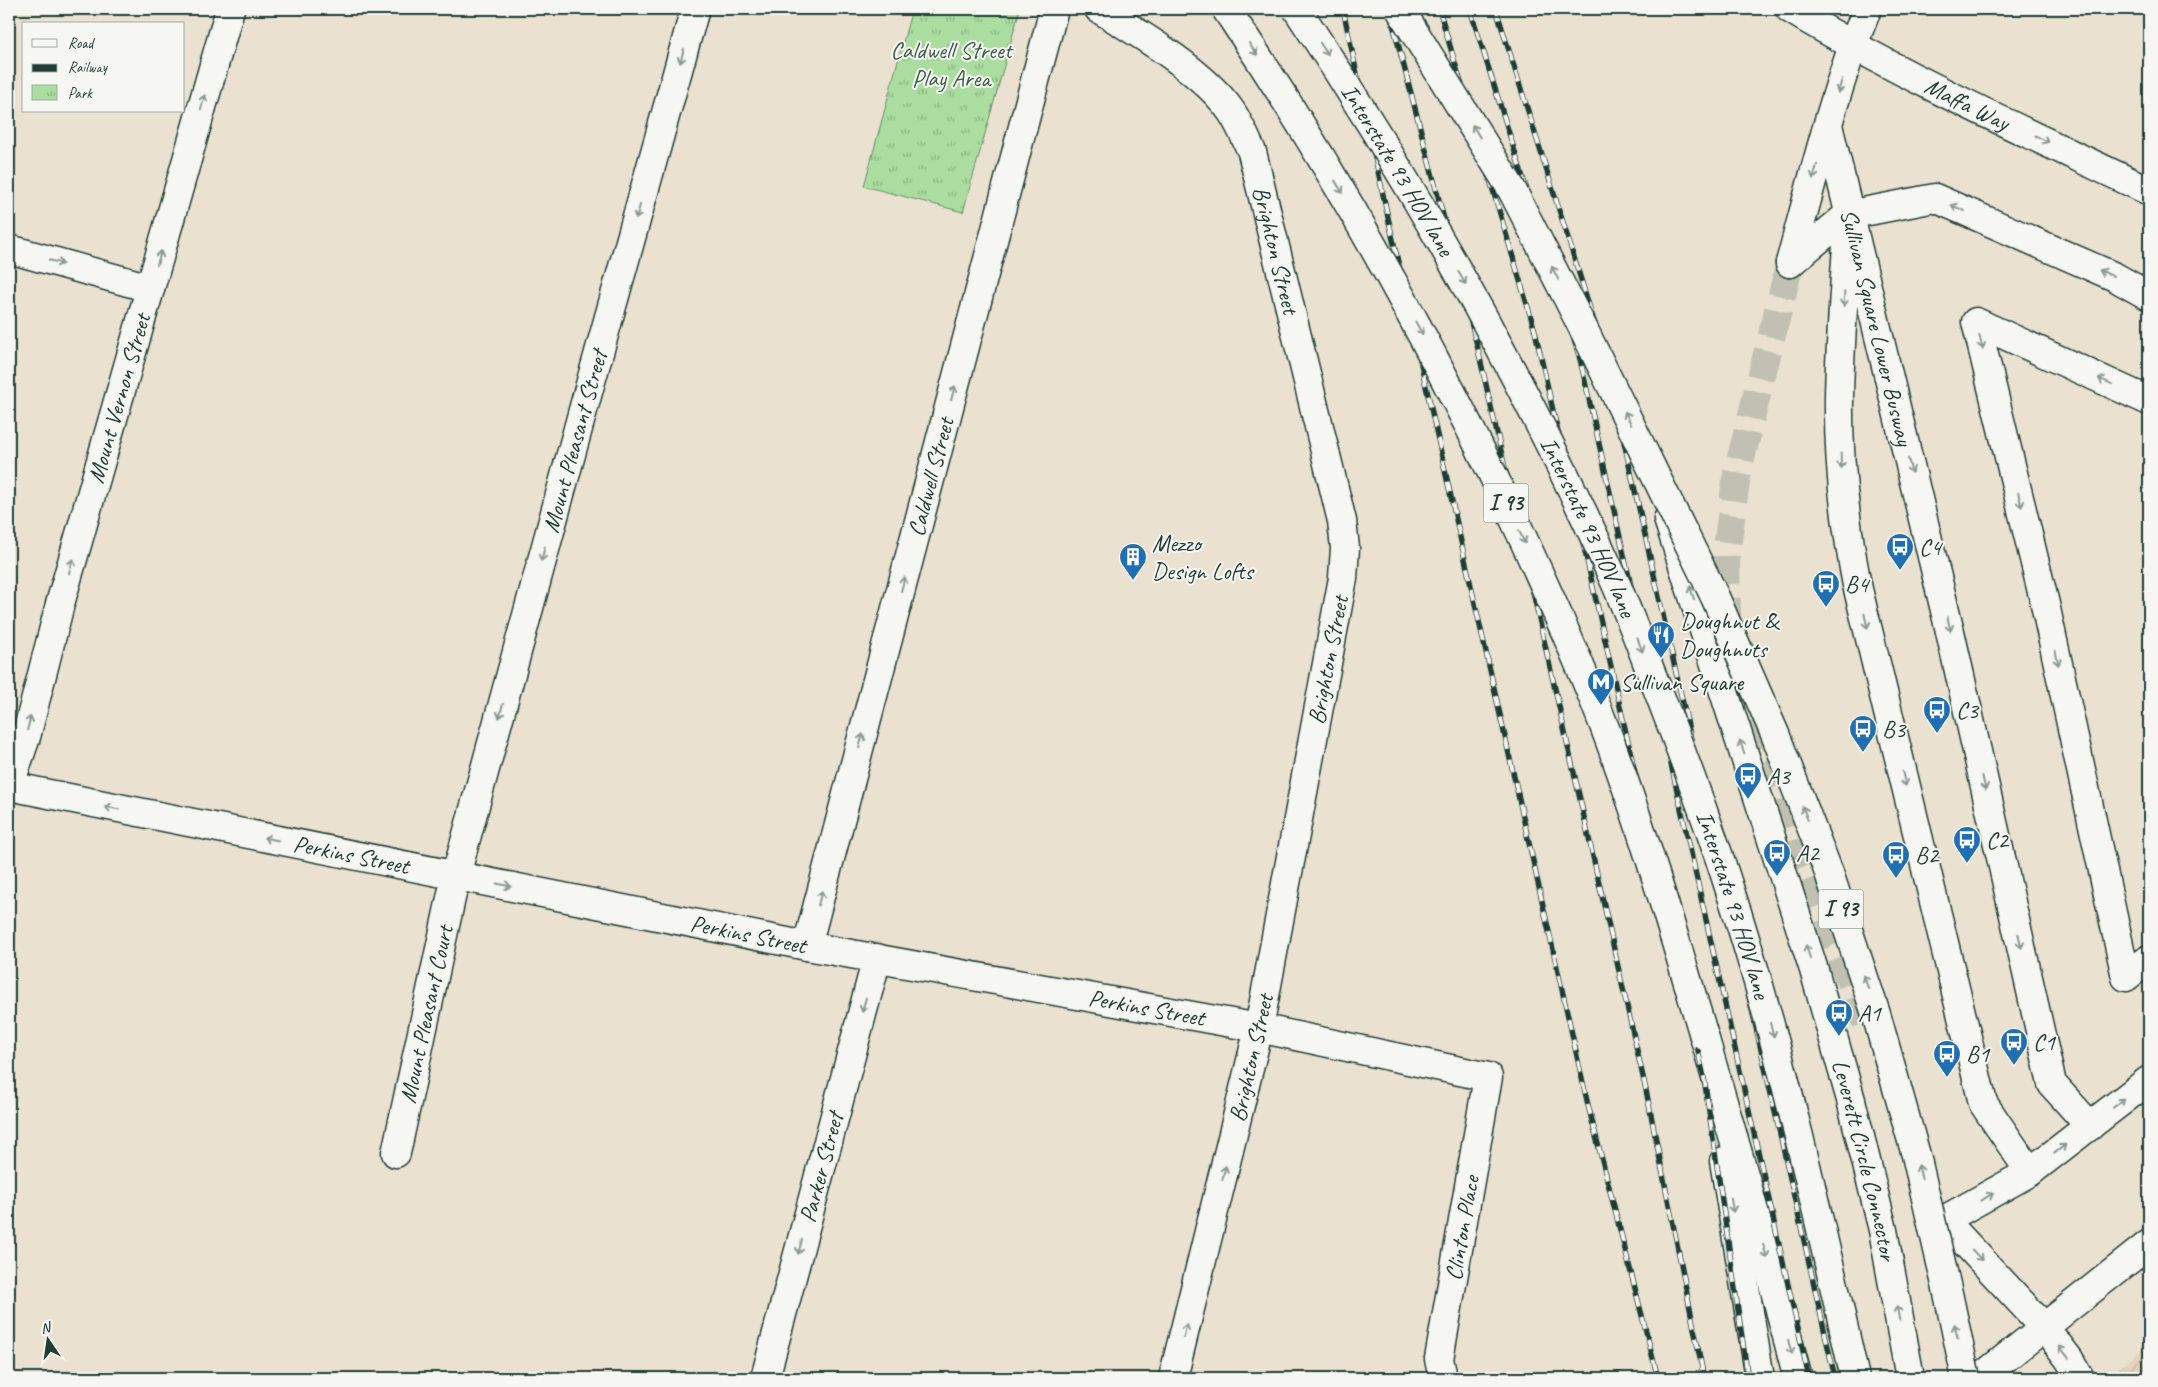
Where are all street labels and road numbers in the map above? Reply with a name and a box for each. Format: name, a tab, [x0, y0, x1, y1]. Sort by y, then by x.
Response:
street label: Maffa Way	[1920, 70, 2016, 138]
street label: Interstate 93 HOV lane	[1335, 78, 1462, 263]
street label: Brighton Street	[1246, 183, 1306, 319]
street label: Sullivan Square Lower Busway	[1834, 206, 1920, 450]
street label: Mount Vernon Street	[80, 308, 158, 486]
street label: Mount Pleasant Street	[535, 344, 615, 536]
street label: Caldwell Street	[901, 413, 961, 540]
street label: Interstate 93 HOV lane	[1533, 432, 1644, 624]
road number: I 93	[1484, 483, 1528, 522]
street label: Brighton Street	[1301, 591, 1356, 727]
street label: Interstate 93 HOV lane	[1689, 807, 1778, 1004]
street label: Perkins Street	[291, 828, 414, 881]
road number: I 93	[1818, 890, 1864, 929]
street label: Perkins Street	[688, 908, 811, 961]
street label: Mount Pleasant Court	[392, 921, 460, 1106]
street label: Perkins Street	[1086, 982, 1209, 1033]
street label: Brighton Street	[1222, 989, 1281, 1125]
street label: Leverett Circle Connector	[1825, 1056, 1904, 1265]
street label: Parker Street	[792, 1106, 851, 1226]
street label: Clinton Place	[1438, 1171, 1486, 1283]

